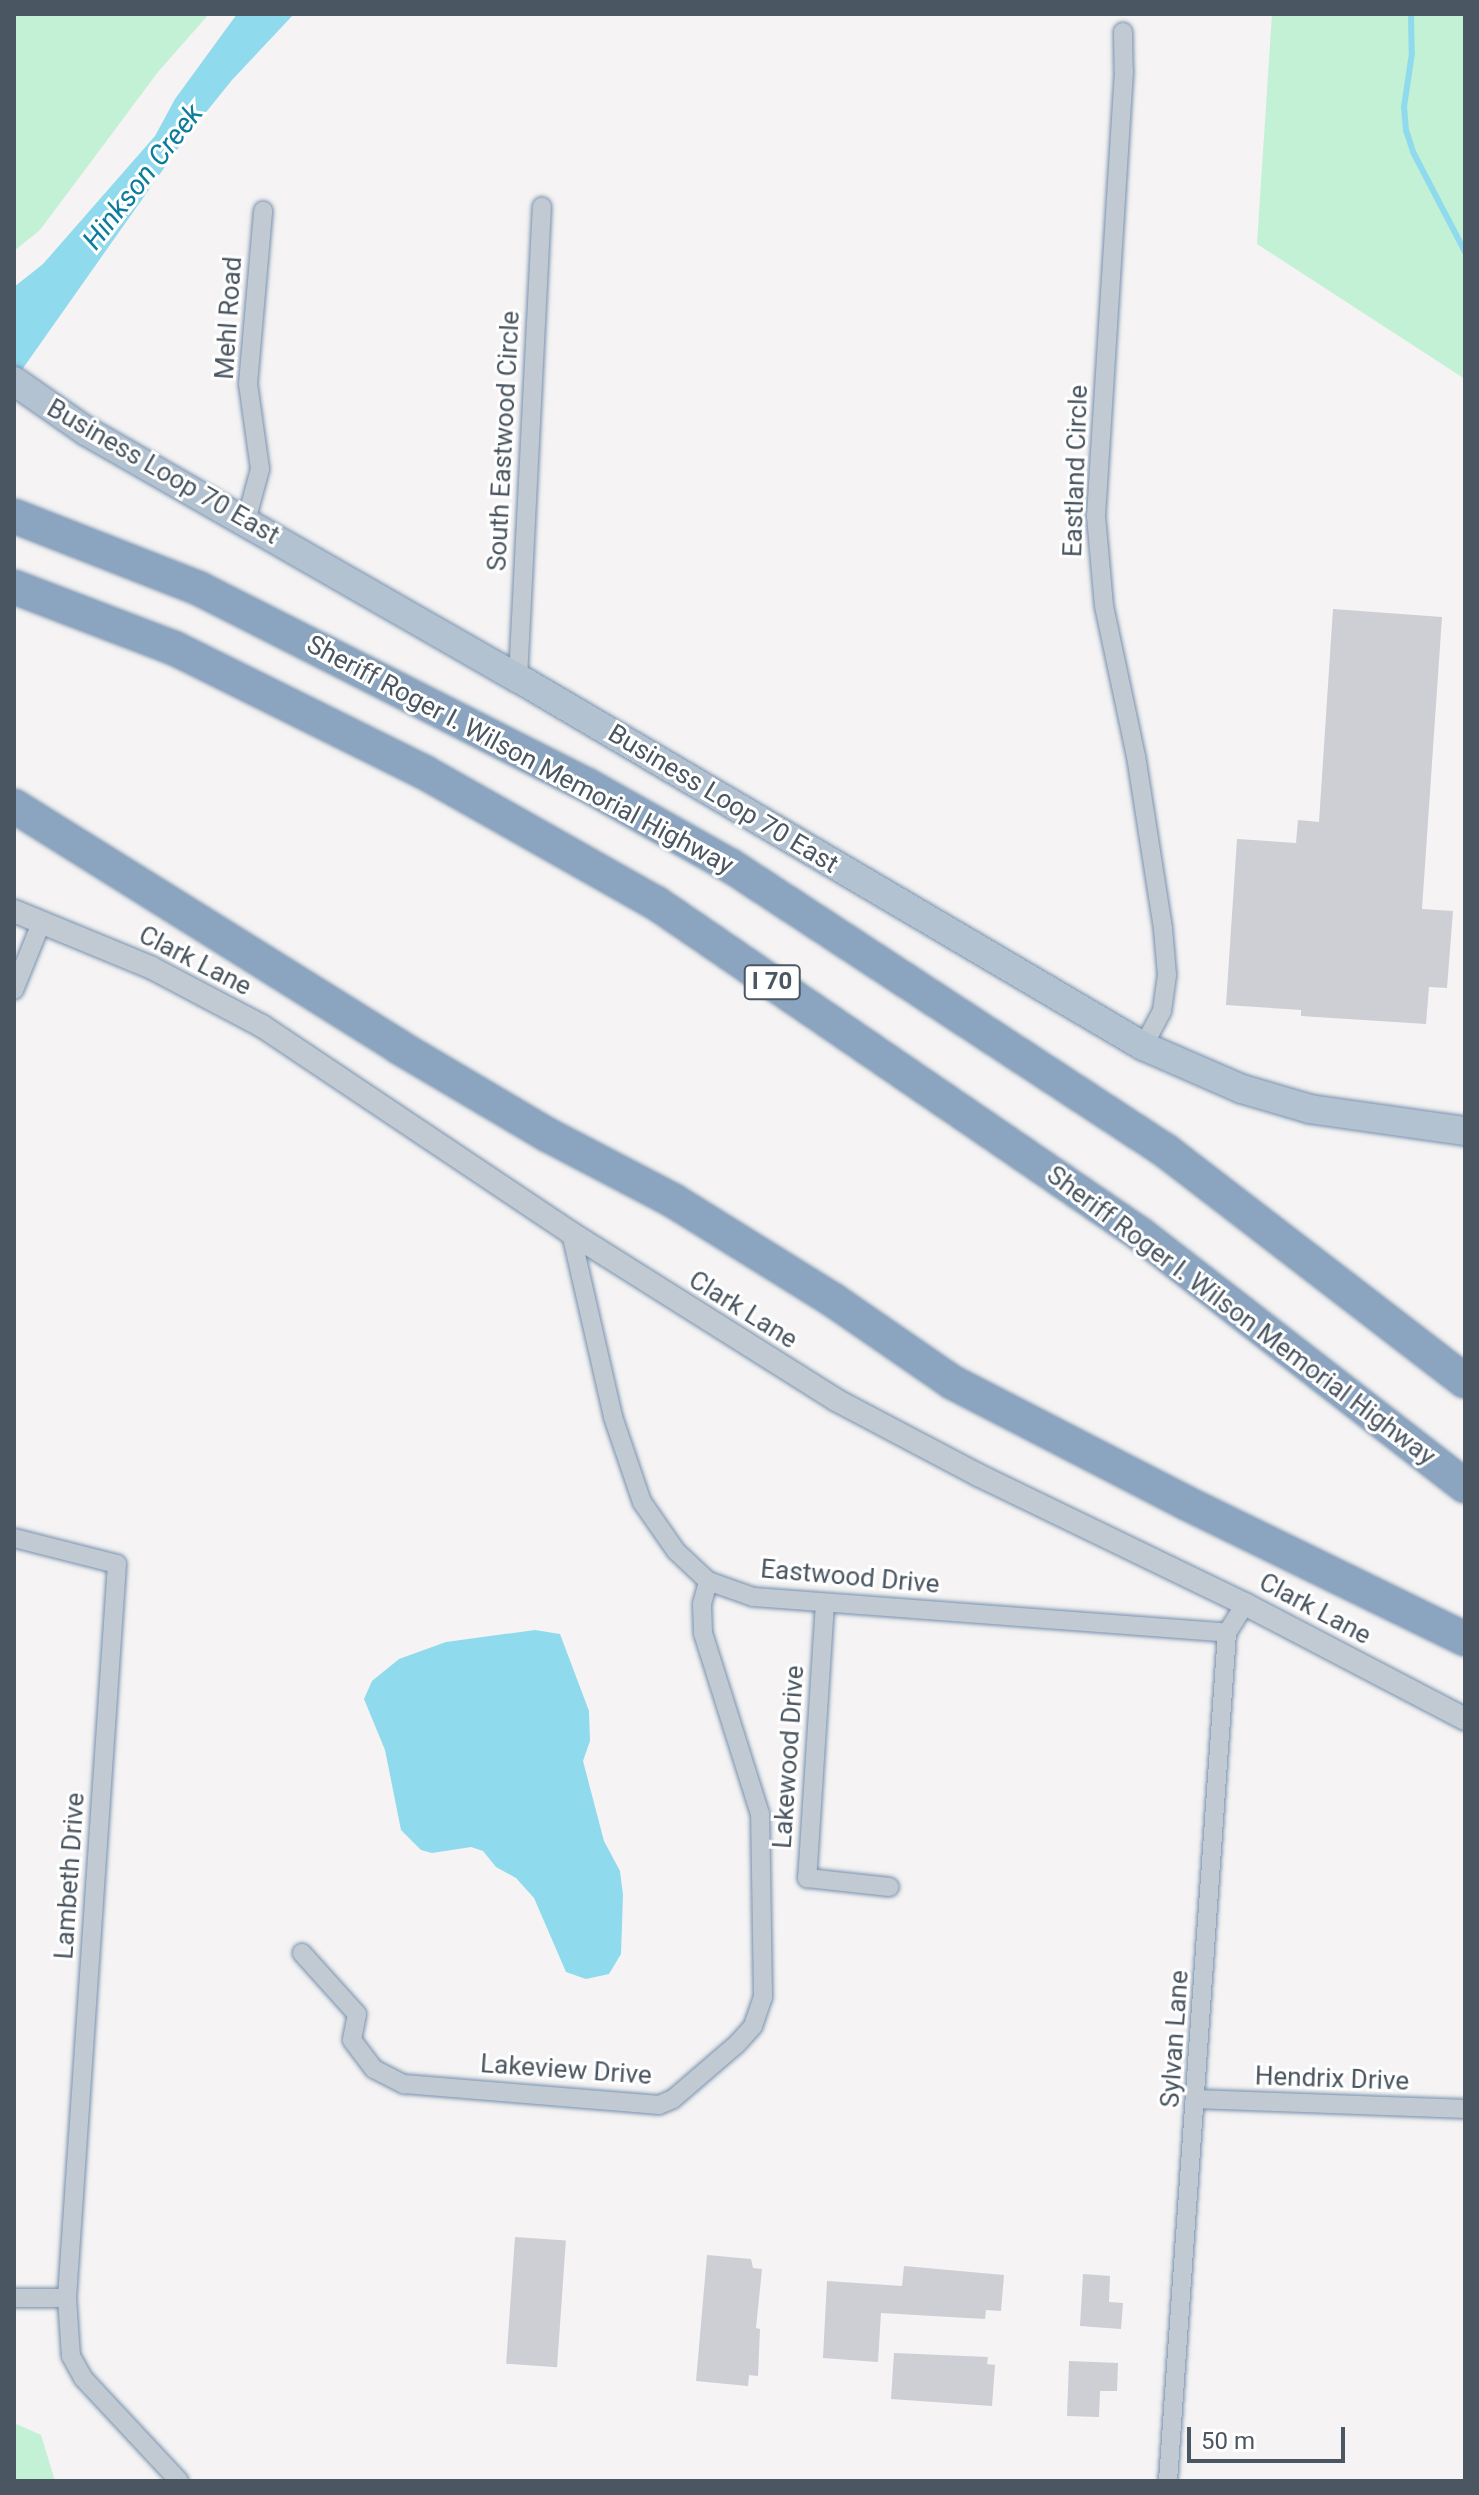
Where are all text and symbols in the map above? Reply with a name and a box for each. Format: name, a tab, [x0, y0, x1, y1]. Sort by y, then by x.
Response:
water label: Hinkson Creek	[76, 98, 210, 256]
street label: Mehl Road	[209, 255, 249, 381]
street label: South Eastwood Circle	[482, 310, 526, 572]
street label: Eastland Circle	[1057, 384, 1095, 558]
street label: Business Loop 70 East	[41, 393, 285, 551]
street label: Sheriff Roger I. Wilson Memorial Highway	[301, 629, 739, 881]
street label: Business Loop 70 East	[602, 718, 844, 880]
street label: Clark Lane	[134, 919, 256, 1003]
road number: I 70	[742, 962, 802, 1002]
street label: Sheriff Roger I. Wilson Memorial Highway	[1041, 1160, 1441, 1472]
street label: Clark Lane	[683, 1264, 803, 1356]
street label: Eastwood Drive	[759, 1554, 941, 1600]
street label: Clark Lane	[1254, 1567, 1376, 1651]
street label: Lakewood Drive	[767, 1664, 811, 1850]
street label: Lambeth Drive	[49, 1792, 91, 1960]
street label: Sylvan Lane	[1155, 1969, 1195, 2109]
street label: Lakeview Drive	[479, 2048, 653, 2092]
street label: Hendrix Drive	[1254, 2061, 1410, 2097]
scale bar	[1191, 2411, 1349, 2461]
text: 50 m	[1201, 2427, 1255, 2455]

